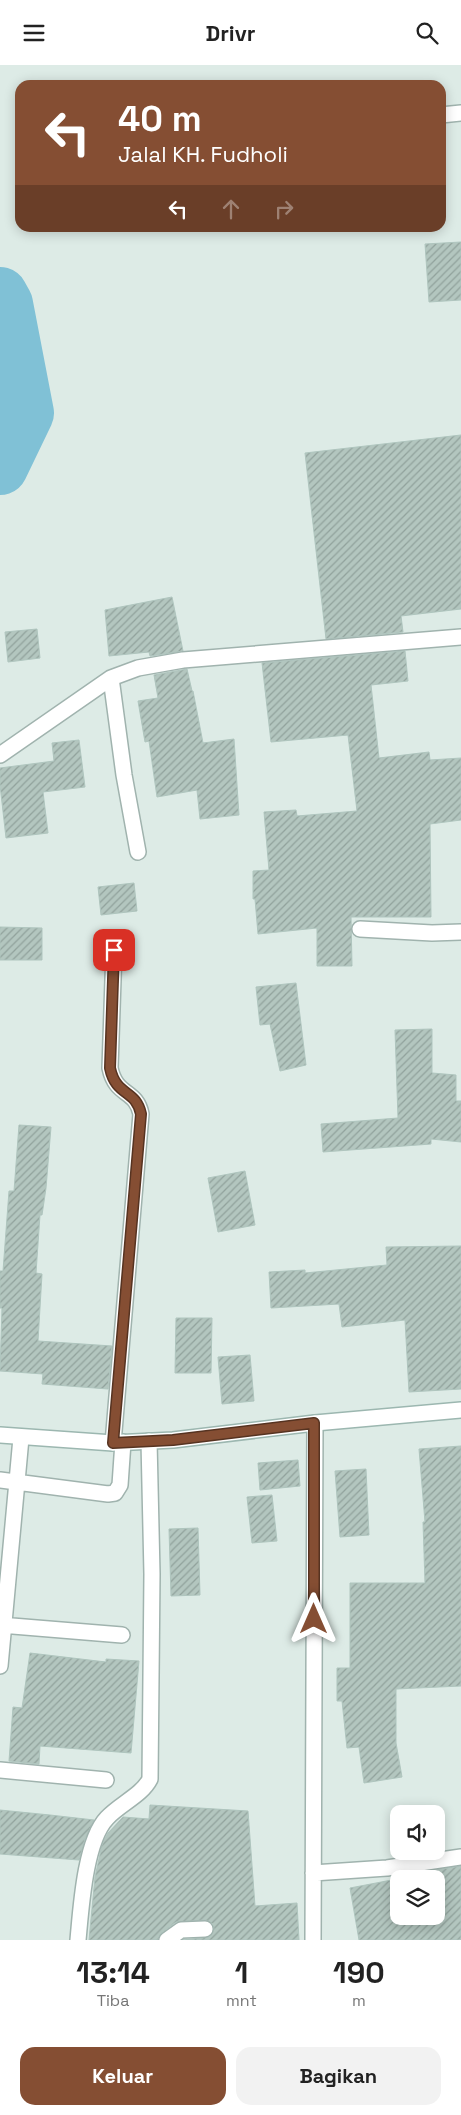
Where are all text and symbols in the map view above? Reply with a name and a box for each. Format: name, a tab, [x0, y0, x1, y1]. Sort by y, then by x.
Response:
icon: menu	[20, 19, 48, 47]
text: Drivr	[206, 19, 255, 47]
icon: search	[413, 19, 441, 47]
text: 40 m	[118, 97, 202, 141]
icon: left	[35, 100, 100, 165]
text: Jalal KH. Fudholi	[118, 140, 288, 168]
icon: left	[164, 195, 192, 223]
icon: ahead	[217, 195, 245, 223]
icon: right	[270, 195, 298, 223]
pin	[93, 929, 135, 971]
icon: arrive	[100, 936, 128, 964]
position arrow	[287, 1592, 339, 1644]
map controls	[390, 1805, 445, 1925]
button: sound	[390, 1805, 445, 1860]
button: layers	[390, 1870, 445, 1925]
text: 13:14	[76, 1953, 150, 1992]
text: 1	[235, 1953, 248, 1992]
text: 190	[333, 1953, 385, 1992]
text: Tiba	[97, 1990, 129, 2011]
text: mnt	[226, 1990, 257, 2011]
text: m	[352, 1990, 366, 2011]
button: Keluar	[20, 2047, 226, 2105]
button: Bagikan	[236, 2047, 441, 2105]

